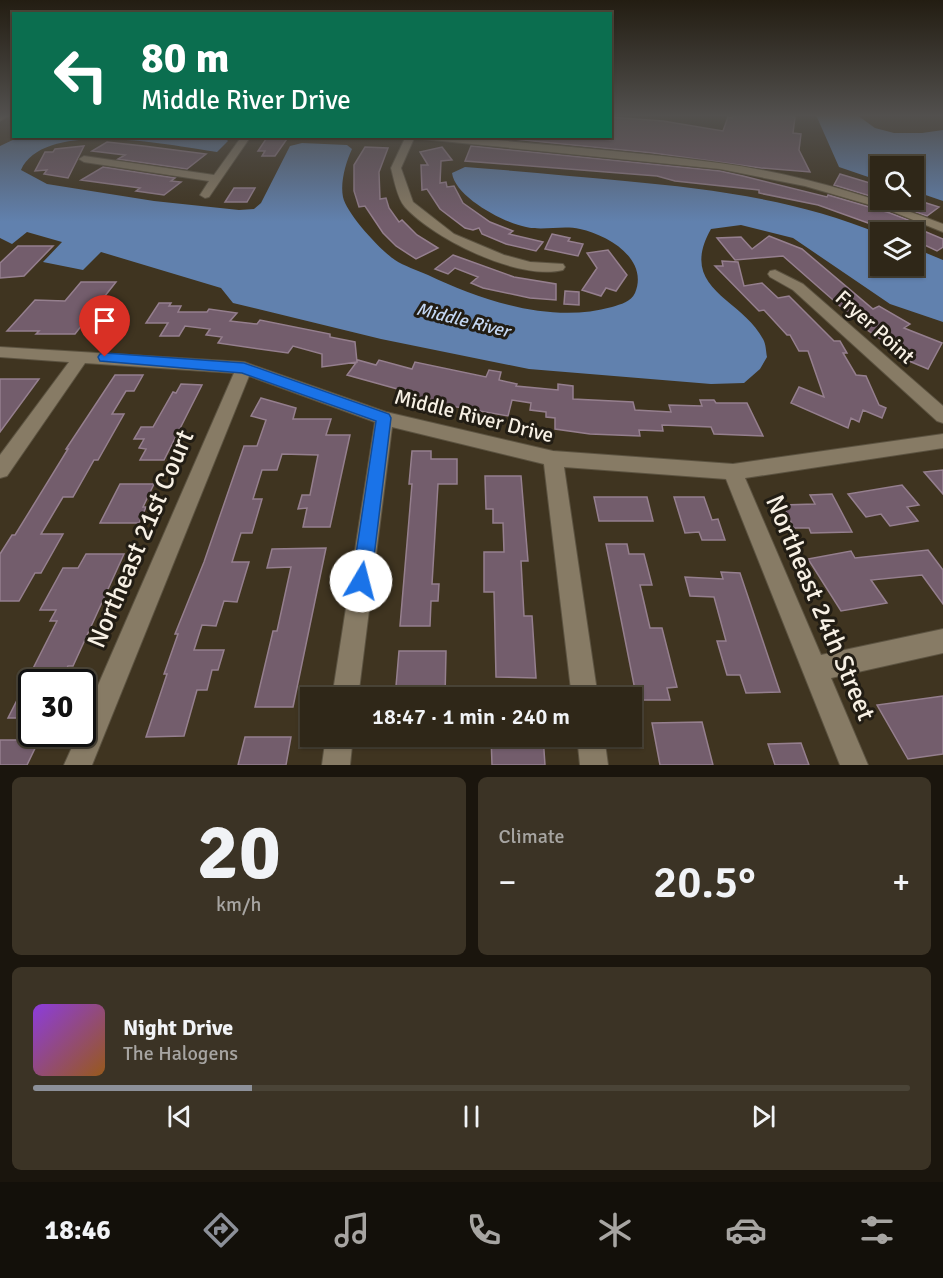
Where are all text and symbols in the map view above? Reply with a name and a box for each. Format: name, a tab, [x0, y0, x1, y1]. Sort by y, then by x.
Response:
text: 80 m	[141, 33, 230, 84]
icon: left	[42, 36, 120, 114]
text: Middle River Drive	[141, 84, 351, 117]
map controls	[870, 156, 924, 276]
button: search	[870, 156, 924, 210]
button: layers	[870, 222, 924, 276]
street label: Fryer Point	[830, 285, 920, 369]
pin	[79, 295, 130, 357]
water label: Middle River	[414, 298, 514, 343]
icon: arrive	[88, 304, 121, 337]
street label: Middle River Drive	[392, 384, 556, 448]
street label: Northeast 21st Court	[81, 425, 201, 653]
street label: Northeast 24th Street	[758, 490, 882, 726]
position arrow	[329, 549, 393, 613]
speed limit sign: 30	[18, 669, 96, 747]
text: 18:47 · 1 min · 240 m	[372, 703, 570, 730]
text: 20	[197, 805, 281, 901]
text: Climate	[499, 824, 564, 849]
text: 20.5°	[653, 855, 756, 910]
text: −	[499, 862, 516, 903]
text: +	[892, 862, 910, 903]
text: km/h	[216, 892, 261, 917]
text: Night Drive	[123, 1014, 233, 1041]
text: The Halogens	[123, 1041, 238, 1066]
icon: previous	[163, 1100, 196, 1133]
icon: pause	[455, 1100, 488, 1133]
icon: next	[747, 1100, 780, 1133]
icon: directions	[200, 1209, 242, 1251]
icon: music	[331, 1209, 373, 1251]
icon: phone	[463, 1209, 505, 1251]
icon: climate	[594, 1209, 636, 1251]
icon: car	[725, 1209, 767, 1251]
icon: filters	[856, 1209, 898, 1251]
text: 18:46	[45, 1214, 111, 1247]

